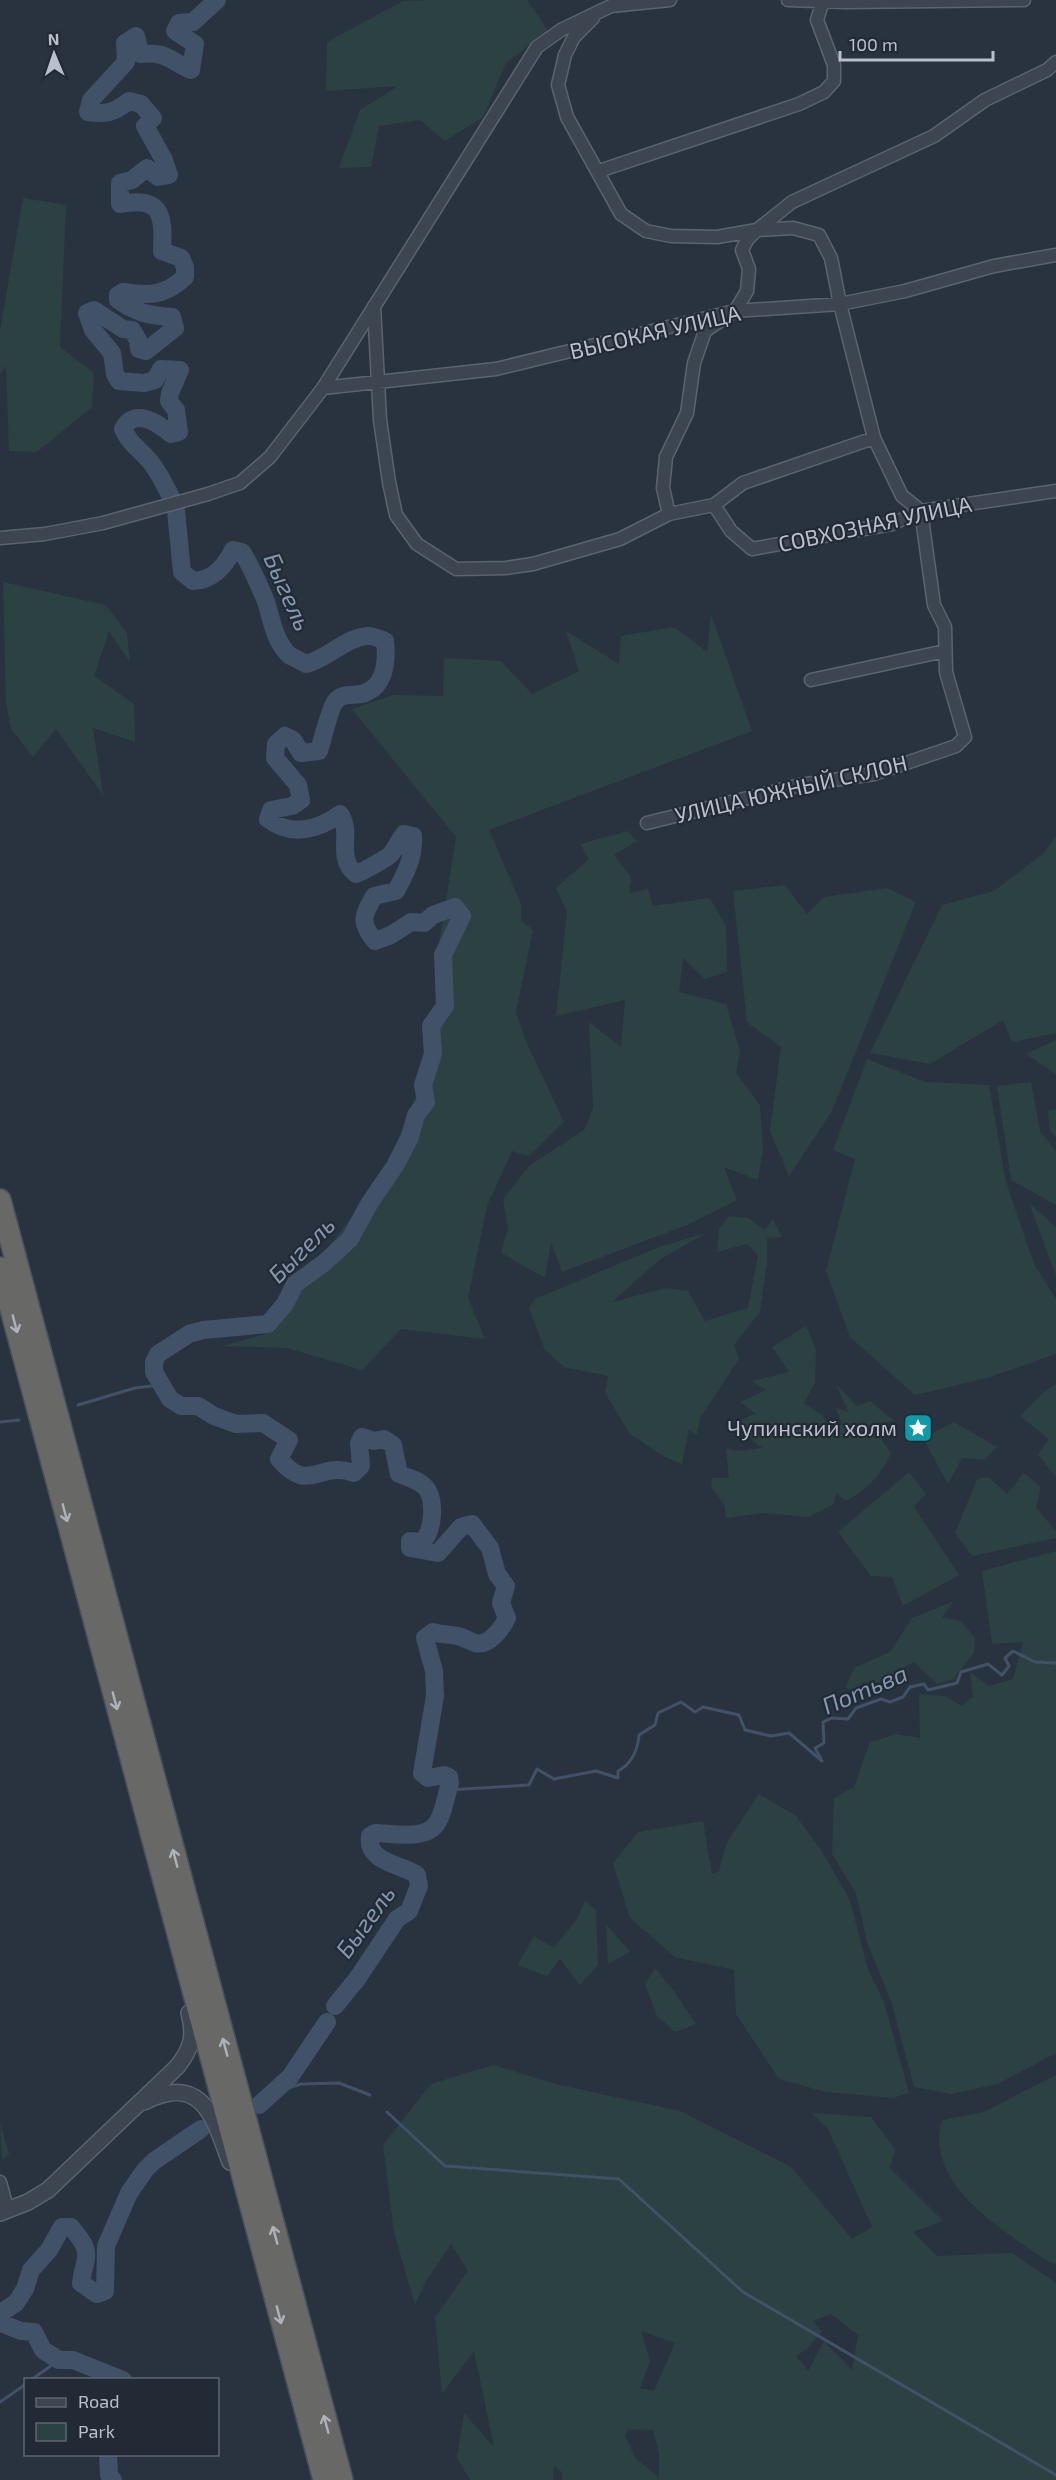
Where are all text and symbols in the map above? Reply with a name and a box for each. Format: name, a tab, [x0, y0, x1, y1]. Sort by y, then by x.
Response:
north arrow	[24, 24, 84, 84]
scale bar	[840, 24, 993, 62]
text: N	[47, 29, 60, 48]
text: 100 m	[849, 33, 898, 55]
street label: ВЫСОКАЯ УЛИЦА	[567, 299, 743, 363]
street label: СОВХОЗНАЯ УЛИЦА	[776, 490, 974, 556]
water label: Быгель	[258, 548, 318, 635]
street label: УЛИЦА ЮЖНЫЙ СКЛОН	[672, 749, 910, 827]
water label: Быгель	[262, 1210, 340, 1288]
one-way arrow	[10, 1314, 21, 1333]
place icon: Чупинский холм	[902, 1412, 934, 1444]
place label: Чупинский холм	[727, 1414, 897, 1441]
one-way arrow	[60, 1503, 71, 1522]
water label: Потьва	[817, 1658, 911, 1720]
one-way arrow	[110, 1691, 121, 1710]
one-way arrow	[169, 1849, 181, 1868]
water label: Быгель	[329, 1879, 401, 1963]
one-way arrow	[219, 2038, 230, 2057]
one-way arrow	[269, 2226, 280, 2245]
one-way arrow	[274, 2306, 286, 2325]
legend	[24, 2378, 219, 2456]
text: Road	[78, 2390, 119, 2412]
one-way arrow	[320, 2414, 331, 2433]
text: Park	[78, 2420, 115, 2442]

